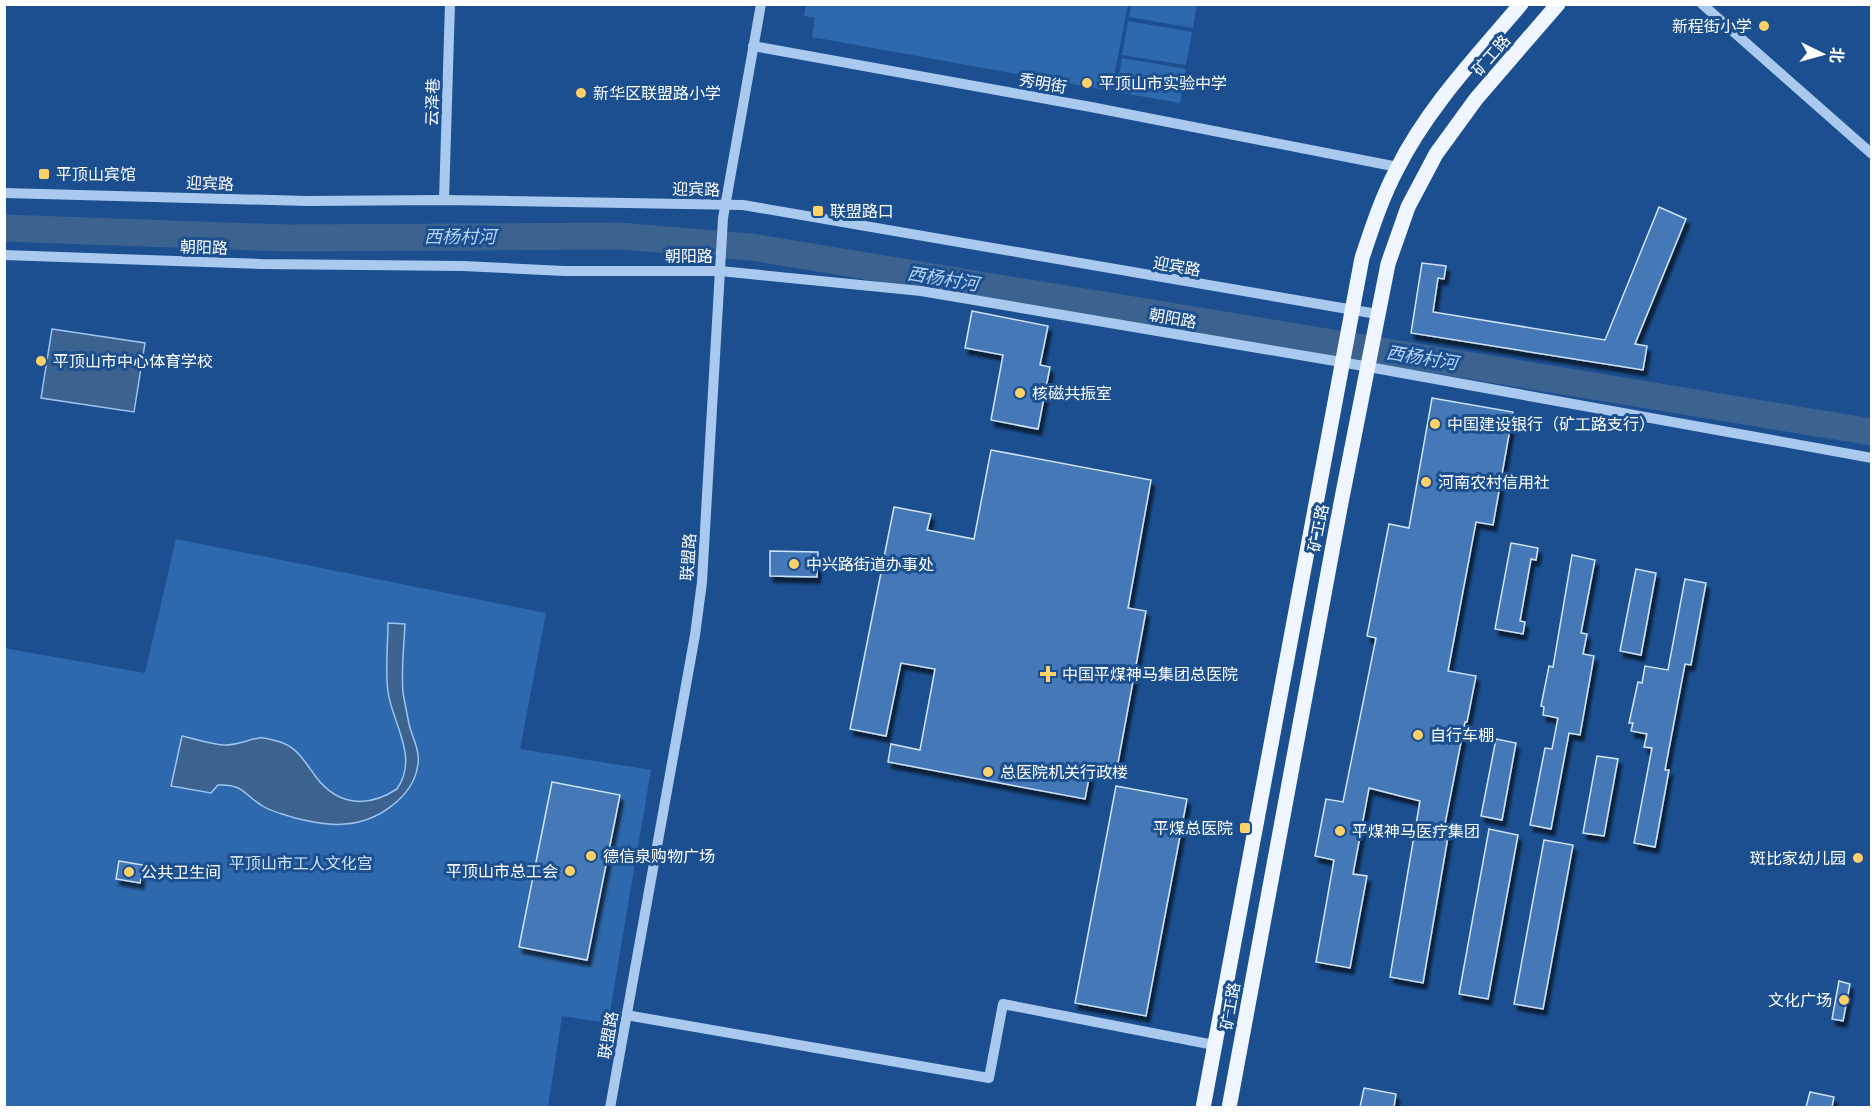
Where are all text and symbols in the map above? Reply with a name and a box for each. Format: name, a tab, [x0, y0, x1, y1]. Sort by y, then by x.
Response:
place label: 新程街小学	[1672, 15, 1752, 37]
marker: 新程街小学	[1757, 19, 1771, 33]
north arrow	[1792, 24, 1852, 84]
street label: 矿工路	[1467, 30, 1515, 80]
text: 北	[1825, 46, 1849, 64]
street label: 秀明街	[1017, 68, 1069, 98]
place label: 平顶山市实验中学	[1099, 72, 1227, 94]
marker: 平顶山市实验中学	[1080, 76, 1094, 90]
street label: 云泽巷	[420, 78, 444, 126]
place label: 新华区联盟路小学	[593, 82, 721, 104]
marker: 新华区联盟路小学	[574, 86, 588, 100]
place label: 平顶山宾馆	[56, 163, 136, 185]
marker: 平顶山宾馆	[37, 167, 51, 181]
street label: 迎宾路	[186, 171, 234, 195]
street label: 迎宾路	[672, 178, 720, 200]
place label: 联盟路口	[830, 200, 894, 222]
marker: 联盟路口	[811, 204, 825, 218]
water label: 西杨村河	[424, 224, 499, 249]
street label: 朝阳路	[180, 235, 228, 259]
street label: 朝阳路	[665, 245, 713, 267]
street label: 迎宾路	[1151, 251, 1203, 281]
water label: 西杨村河	[906, 261, 984, 297]
street label: 朝阳路	[1147, 303, 1199, 333]
water label: 西杨村河	[1385, 340, 1463, 376]
place label: 平顶山市中心体育学校	[53, 350, 213, 372]
marker: 平顶山市中心体育学校	[34, 354, 48, 368]
place label: 核磁共振室	[1032, 382, 1112, 404]
marker: 核磁共振室	[1013, 386, 1027, 400]
place label: 中国建设银行（矿工路支行）	[1447, 413, 1655, 435]
marker: 中国建设银行（矿工路支行）	[1428, 417, 1442, 431]
place label: 河南农村信用社	[1438, 471, 1550, 493]
marker: 河南农村信用社	[1419, 475, 1433, 489]
street label: 矿工路	[1303, 502, 1333, 554]
street label: 联盟路	[675, 532, 701, 582]
place label: 中兴路街道办事处	[806, 553, 934, 575]
marker: 中兴路街道办事处	[787, 557, 801, 571]
place label: 中国平煤神马集团总医院	[1062, 663, 1238, 685]
marker: 中国平煤神马集团总医院	[1039, 665, 1057, 683]
place label: 自行车棚	[1430, 724, 1494, 746]
marker: 自行车棚	[1411, 728, 1425, 742]
place label: 总医院机关行政楼	[1000, 761, 1128, 783]
marker: 总医院机关行政楼	[981, 765, 995, 779]
place label: 平煤总医院	[1153, 817, 1233, 839]
place label: 平煤神马医疗集团	[1352, 820, 1480, 842]
marker: 平煤总医院	[1238, 821, 1252, 835]
marker: 平煤神马医疗集团	[1333, 824, 1347, 838]
place label: 德信泉购物广场	[603, 845, 715, 867]
place label: 斑比家幼儿园	[1750, 847, 1846, 869]
marker: 德信泉购物广场	[584, 849, 598, 863]
marker: 斑比家幼儿园	[1851, 851, 1865, 865]
park label: 平顶山市工人文化宫	[229, 852, 373, 874]
place label: 平顶山市总工会	[446, 860, 558, 882]
place label: 公共卫生间	[141, 861, 221, 883]
marker: 平顶山市总工会	[563, 864, 577, 878]
marker: 公共卫生间	[122, 865, 136, 879]
street label: 矿工路	[1215, 980, 1245, 1032]
place label: 文化广场	[1768, 989, 1832, 1011]
marker: 文化广场	[1837, 993, 1851, 1007]
street label: 联盟路	[593, 1009, 623, 1061]

